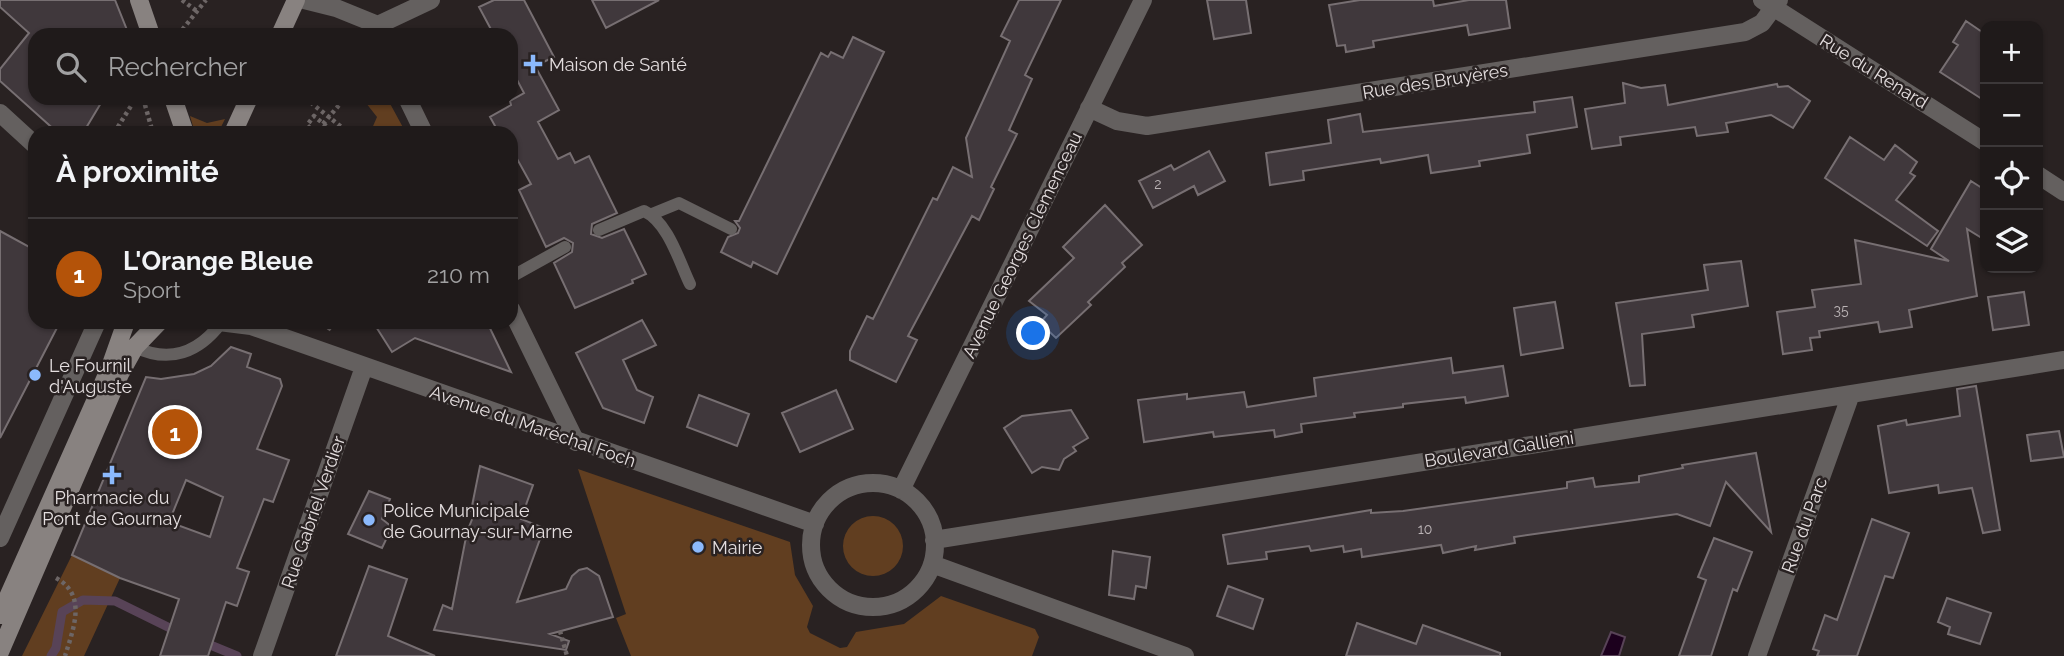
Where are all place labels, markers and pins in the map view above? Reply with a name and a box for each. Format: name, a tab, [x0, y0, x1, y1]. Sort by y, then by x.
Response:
marker: Maison de Santé	[523, 54, 543, 74]
place label: Maison de Santé	[549, 54, 687, 75]
place label: Le Fournil d'Auguste	[49, 355, 133, 397]
marker: Le Fournil d'Auguste	[27, 367, 43, 383]
pin: 1	[152, 406, 198, 458]
marker: Pharmacie du Pont de Gournay	[104, 467, 120, 483]
place label: Pharmacie du Pont de Gournay	[42, 487, 182, 529]
place label: Police Municipale de Gournay-sur-Marne	[383, 500, 573, 542]
marker: Police Municipale de Gournay-sur-Marne	[361, 512, 377, 528]
place label: Mairie	[712, 537, 763, 558]
marker: Mairie	[690, 539, 706, 555]

